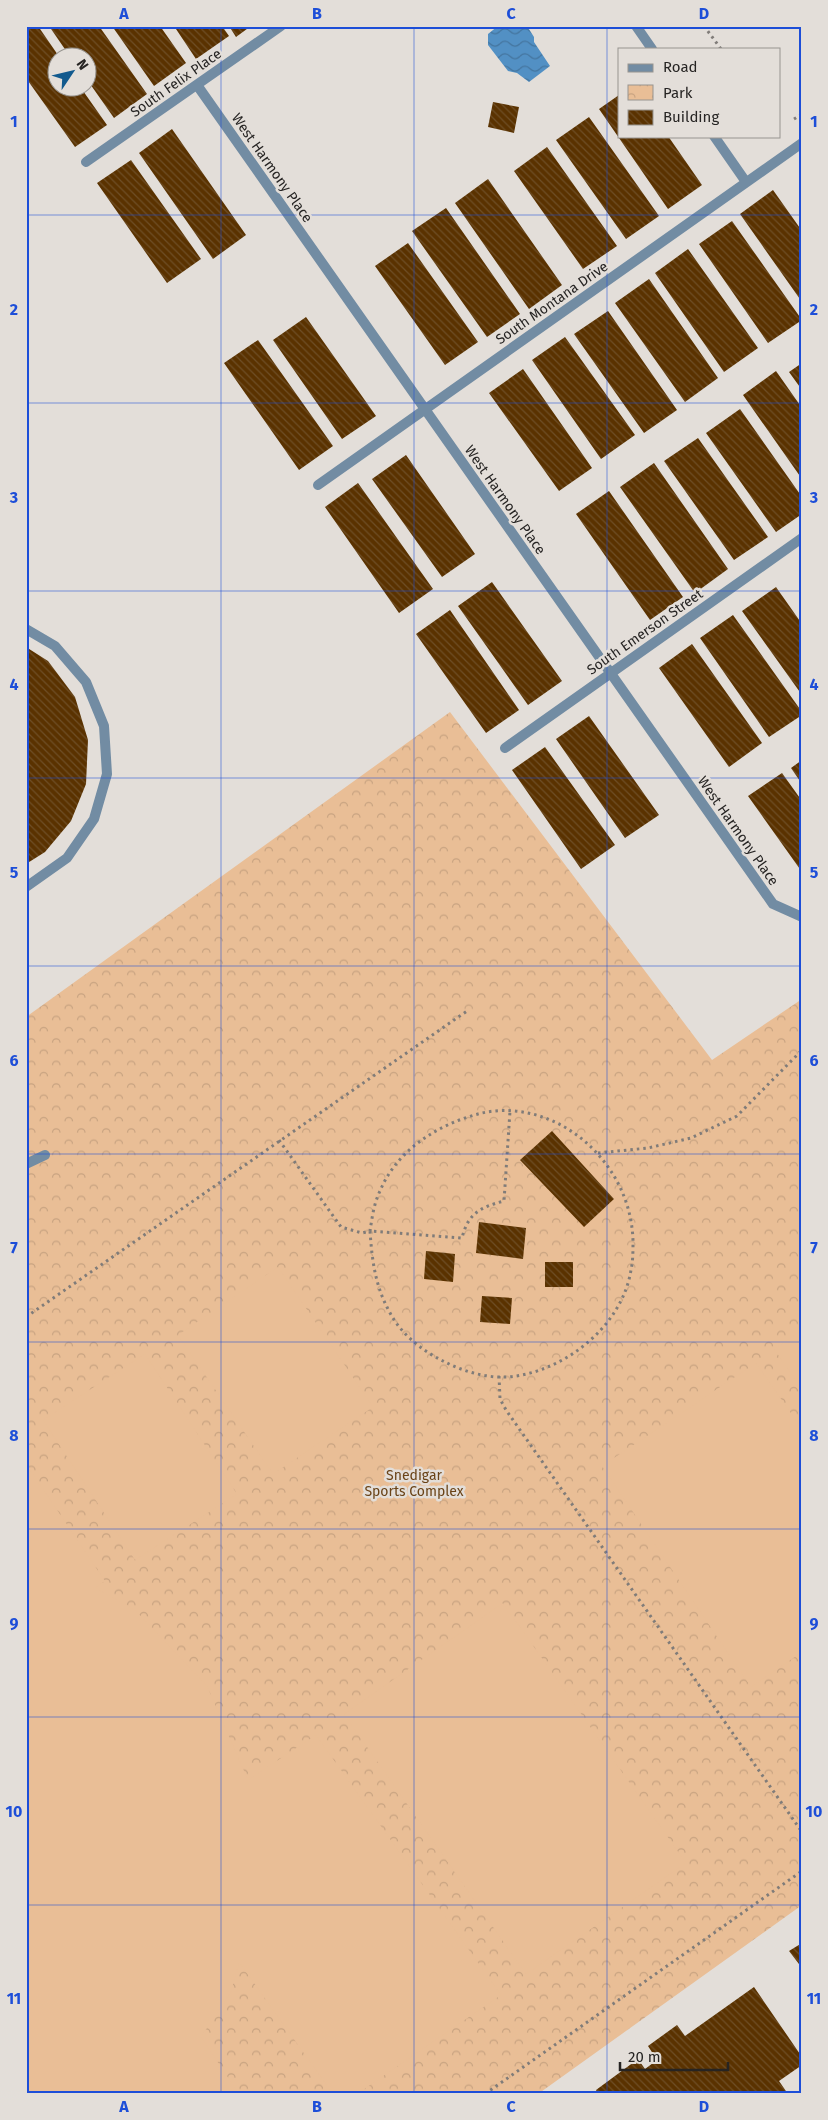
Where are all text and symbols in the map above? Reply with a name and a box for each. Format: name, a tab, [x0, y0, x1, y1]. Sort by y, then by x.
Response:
text: A	[118, 4, 129, 23]
text: B	[312, 4, 322, 23]
text: C	[506, 4, 516, 23]
text: D	[699, 4, 709, 23]
street label: South Felix Place	[127, 45, 225, 121]
north arrow	[48, 48, 98, 98]
legend	[618, 48, 780, 138]
text: N	[73, 56, 92, 74]
text: Road	[663, 58, 698, 76]
text: Park	[663, 84, 693, 102]
text: Building	[663, 108, 719, 126]
street label: West Harmony Place	[228, 110, 316, 226]
text: 1	[10, 112, 18, 131]
text: 1	[810, 112, 818, 131]
street label: South Montana Drive	[493, 258, 611, 348]
text: 2	[10, 300, 18, 319]
text: 2	[810, 300, 818, 319]
street label: West Harmony Place	[461, 442, 549, 558]
text: 3	[9, 488, 18, 507]
text: 3	[809, 488, 818, 507]
street label: South Emerson Street	[584, 585, 707, 678]
text: 4	[9, 675, 19, 694]
text: 4	[809, 675, 819, 694]
street label: West Harmony Place	[694, 773, 782, 889]
text: 5	[10, 863, 19, 882]
text: 5	[810, 863, 819, 882]
text: 6	[9, 1051, 19, 1070]
text: 6	[809, 1051, 819, 1070]
text: 7	[10, 1238, 18, 1257]
text: 7	[810, 1238, 818, 1257]
text: 8	[9, 1426, 19, 1445]
text: 8	[809, 1426, 819, 1445]
park label: Snedigar Sports Complex	[364, 1467, 464, 1500]
text: 9	[10, 1614, 19, 1633]
text: 9	[810, 1614, 819, 1633]
text: 10	[6, 1802, 22, 1821]
text: 10	[806, 1802, 822, 1821]
text: 11	[7, 1989, 21, 2008]
text: 11	[807, 1989, 821, 2008]
scale bar	[620, 2040, 728, 2072]
text: 20 m	[628, 2048, 661, 2066]
text: A	[118, 2097, 129, 2116]
text: B	[312, 2097, 322, 2116]
text: C	[506, 2097, 516, 2116]
text: D	[699, 2097, 709, 2116]

